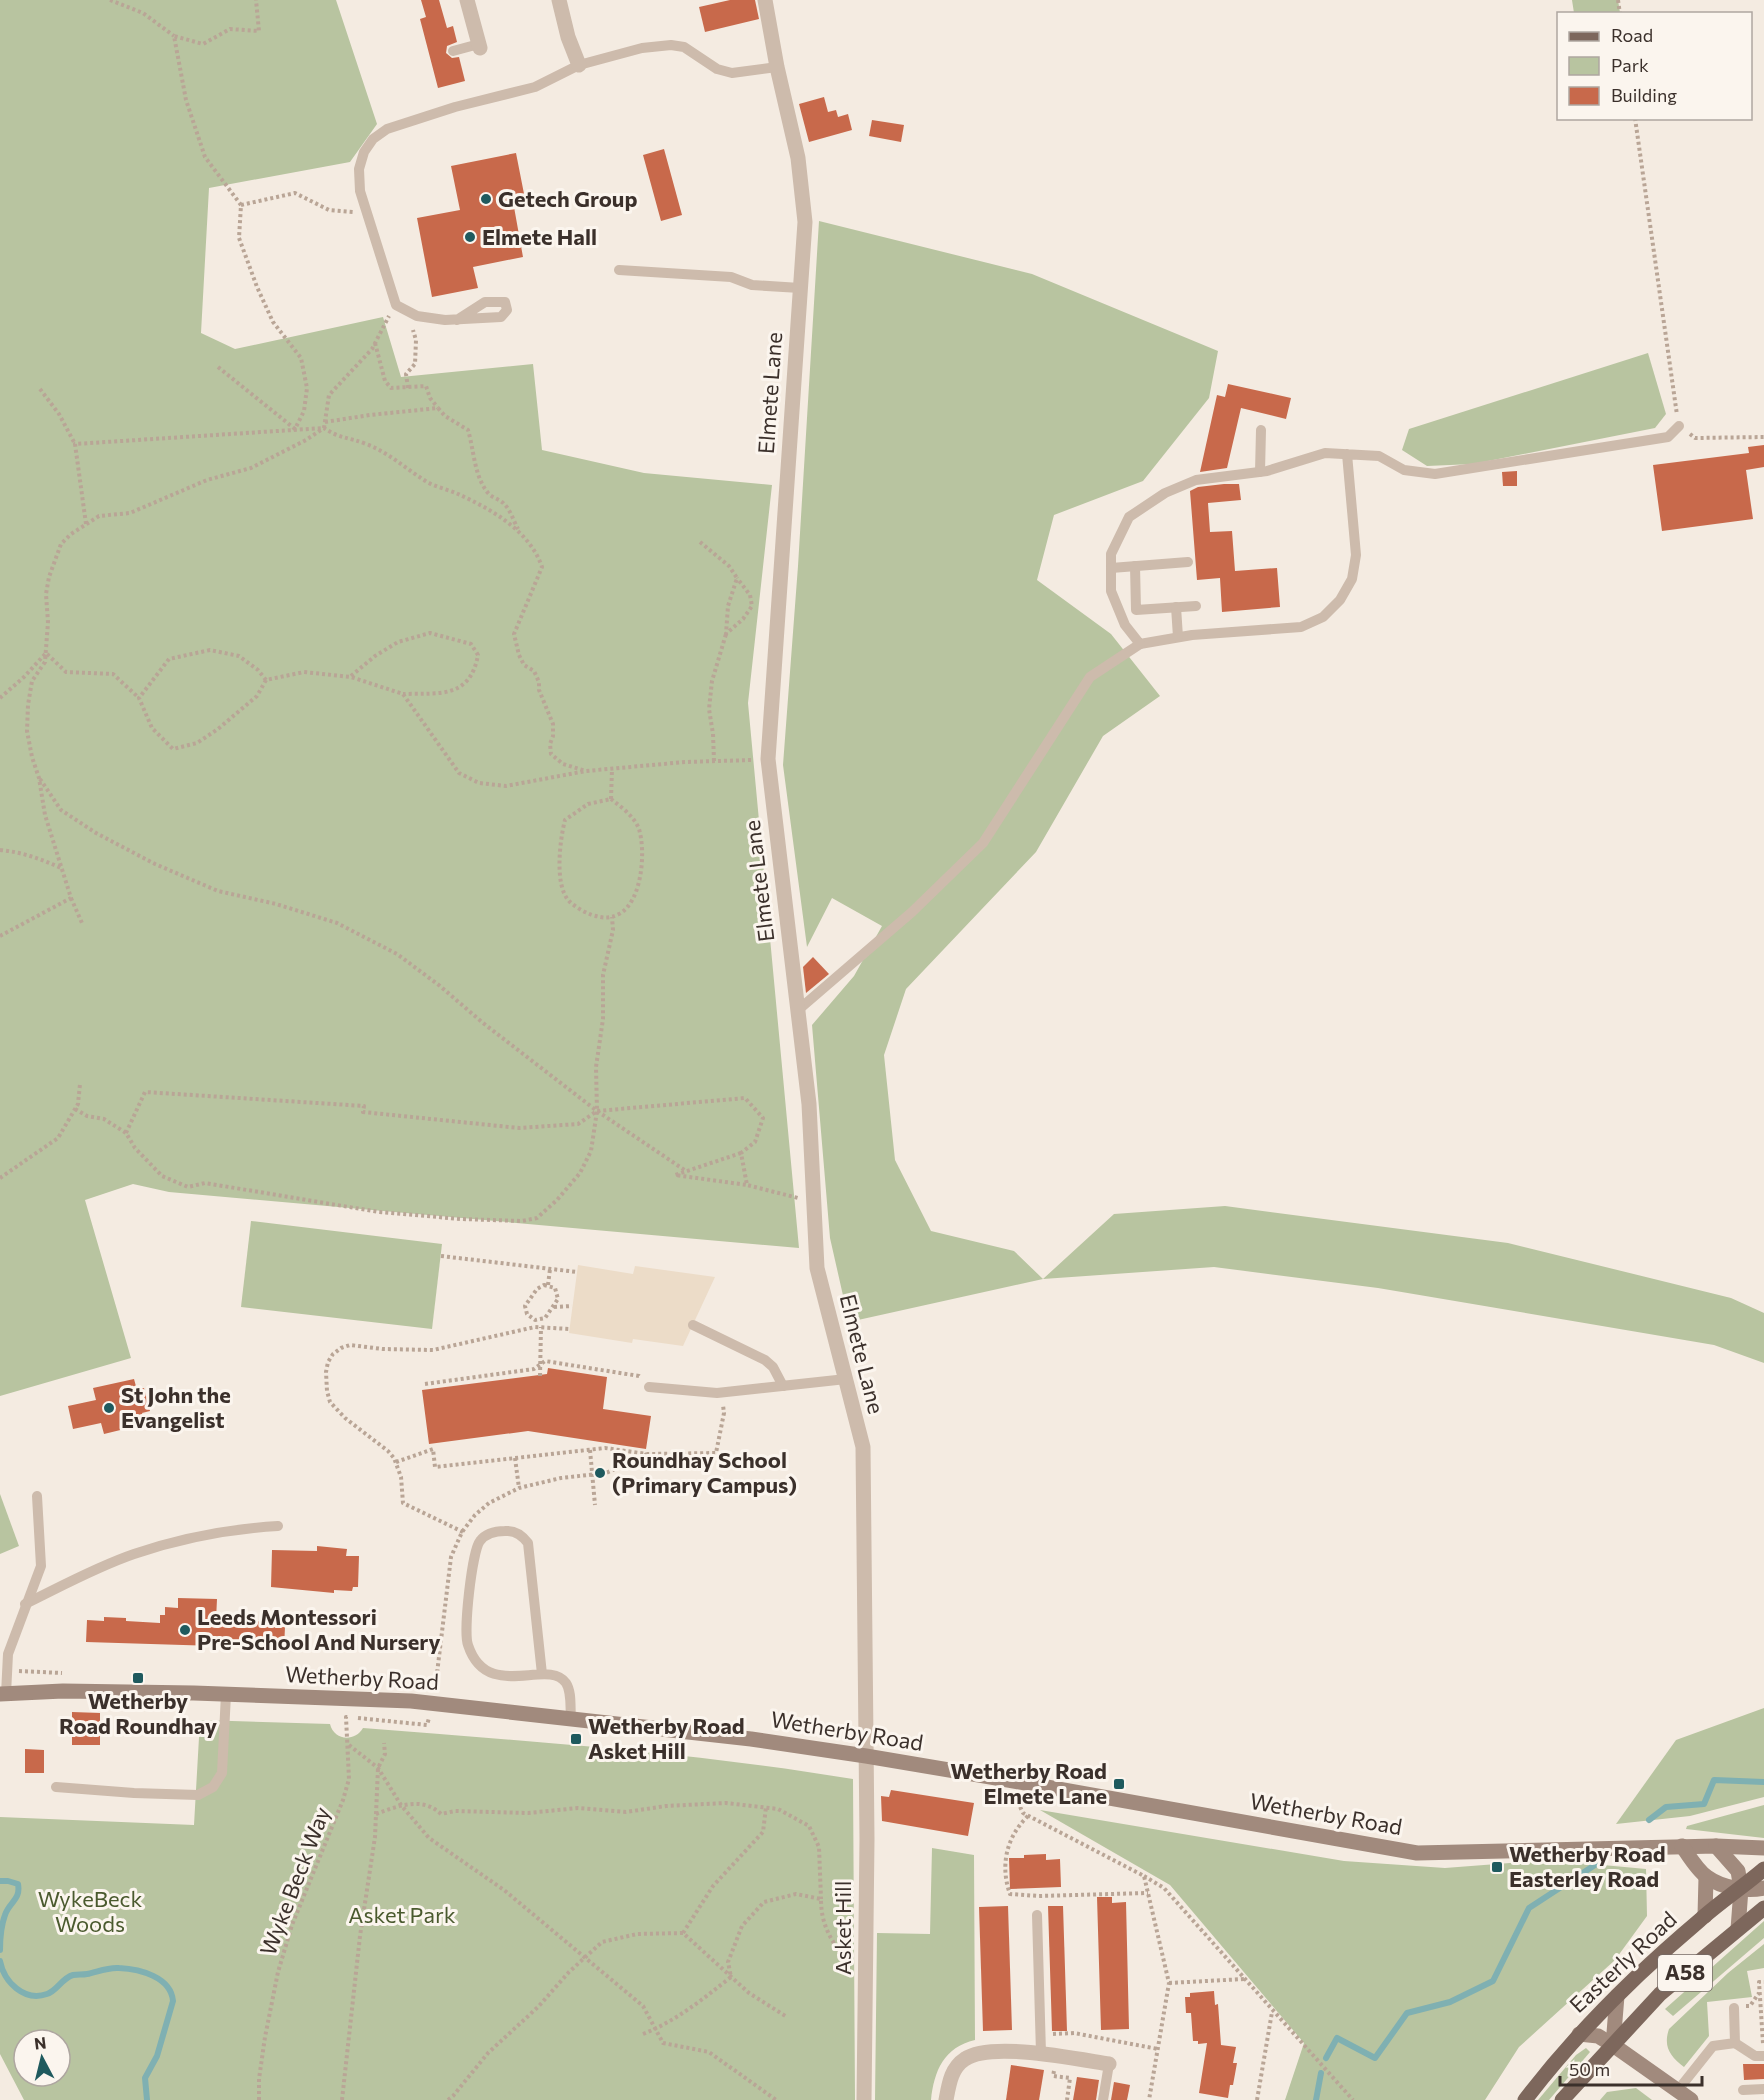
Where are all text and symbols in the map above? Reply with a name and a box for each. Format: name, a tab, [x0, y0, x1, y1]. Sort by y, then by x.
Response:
legend	[1557, 12, 1752, 120]
text: Road	[1611, 24, 1653, 46]
text: Park	[1611, 54, 1649, 76]
text: Building	[1611, 84, 1677, 106]
place label: Getech Group	[498, 185, 637, 212]
marker: Getech Group	[479, 192, 493, 206]
place label: Elmete Hall	[482, 223, 597, 250]
marker: Elmete Hall	[463, 230, 477, 244]
street label: Elmete Lane	[752, 331, 787, 455]
street label: Elmete Lane	[738, 819, 779, 943]
street label: Elmete Lane	[835, 1291, 890, 1416]
place label: St John the Evangelist	[121, 1381, 231, 1433]
marker: St John the Evangelist	[102, 1401, 116, 1415]
place label: Roundhay School (Primary Campus)	[612, 1446, 797, 1498]
marker: Roundhay School (Primary Campus)	[593, 1466, 607, 1480]
place label: Leeds Montessori Pre-School And Nursery	[197, 1603, 441, 1655]
marker: Leeds Montessori Pre-School And Nursery	[178, 1623, 192, 1637]
street label: Wetherby Road	[284, 1660, 440, 1695]
marker: Wetherby Road Roundhay	[131, 1671, 145, 1685]
place label: Wetherby Road Roundhay	[59, 1687, 217, 1739]
street label: Wetherby Road	[769, 1705, 925, 1756]
place label: Wetherby Road Asket Hill	[588, 1712, 745, 1764]
marker: Wetherby Road Asket Hill	[569, 1732, 583, 1746]
place label: Wetherby Road Elmete Lane	[950, 1757, 1107, 1809]
marker: Wetherby Road Elmete Lane	[1112, 1777, 1126, 1791]
street label: Wetherby Road	[1248, 1787, 1404, 1840]
street label: Wyke Beck Way	[254, 1803, 335, 1959]
place label: Wetherby Road Easterley Road	[1509, 1840, 1666, 1892]
marker: Wetherby Road Easterley Road	[1490, 1860, 1504, 1874]
street label: Asket Hill	[829, 1881, 856, 1975]
park label: WykeBeck Woods	[38, 1885, 142, 1937]
park label: Asket Park	[348, 1901, 456, 1928]
street label: Easterly Road	[1564, 1905, 1682, 2018]
road number: A58	[1658, 1955, 1712, 1991]
north arrow	[12, 2028, 72, 2088]
text: N	[33, 2032, 47, 2053]
scale bar	[1560, 2049, 1702, 2087]
text: 50 m	[1569, 2058, 1610, 2080]

